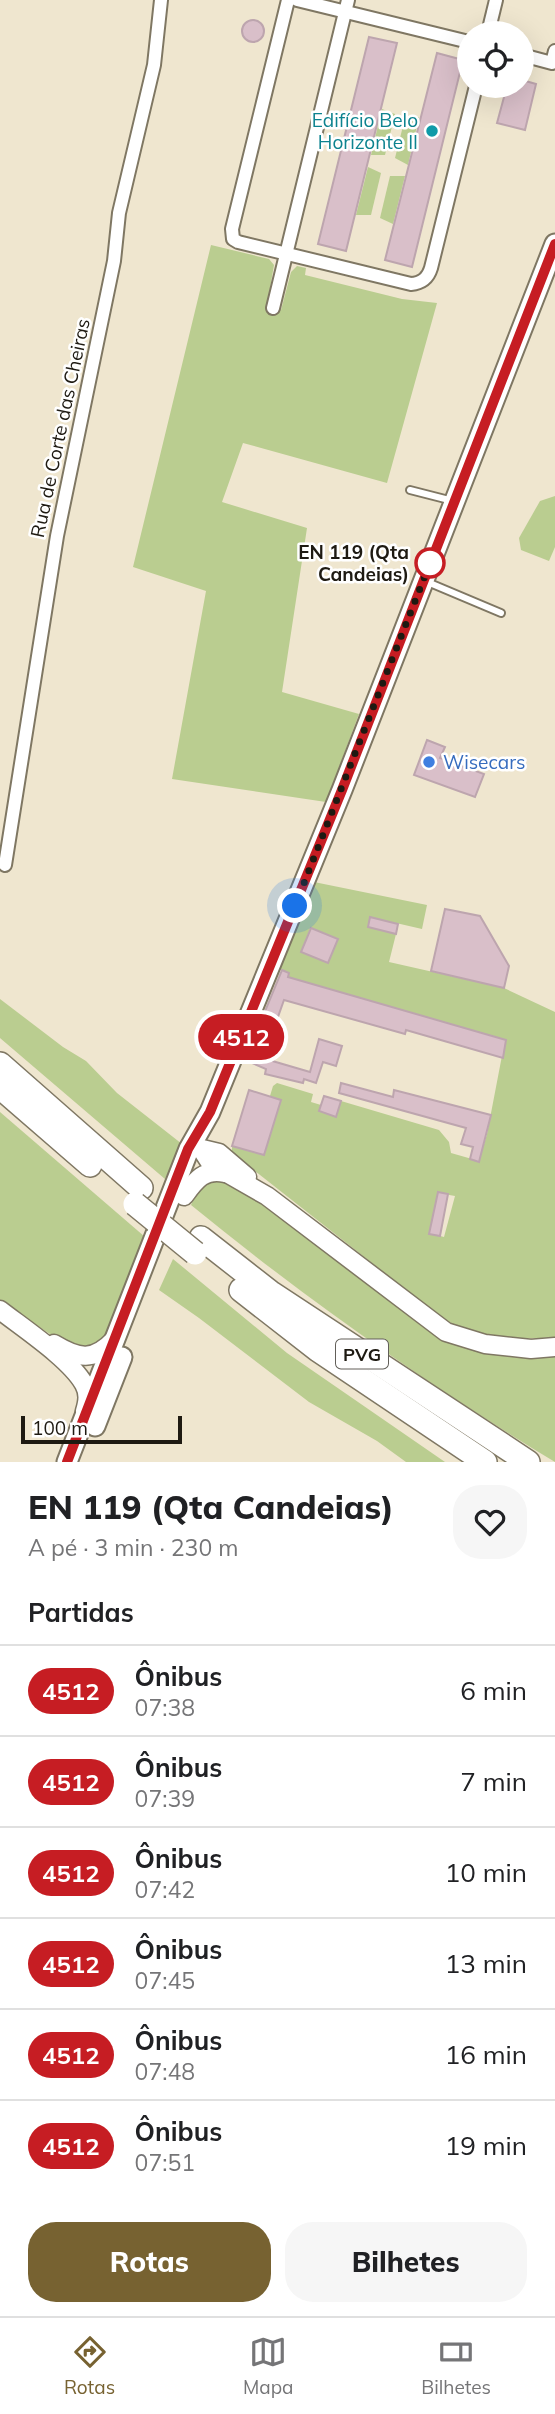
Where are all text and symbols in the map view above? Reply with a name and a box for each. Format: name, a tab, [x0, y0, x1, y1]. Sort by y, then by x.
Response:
map controls	[457, 21, 534, 98]
button: locate	[457, 21, 534, 98]
place label: Edifício Belo Horizonte II	[312, 108, 418, 154]
marker: Edifício Belo Horizonte II	[424, 123, 440, 139]
street label: Rua de Corte das Cheiras	[25, 316, 95, 540]
place label: EN 119 (Qta Candeias)	[298, 540, 409, 586]
marker: EN 119 (Qta Candeias)	[415, 548, 445, 578]
place label: Wisecars	[443, 750, 525, 774]
marker: Wisecars	[421, 754, 437, 770]
your location	[277, 888, 312, 923]
line badge: 4512	[192, 1014, 290, 1060]
text: 4512	[212, 1022, 270, 1052]
road number: PVG	[336, 1339, 388, 1368]
scale bar	[21, 1413, 182, 1445]
text: 100 m	[32, 1416, 88, 1440]
button: heart	[453, 1485, 527, 1559]
text: EN 119 (Qta Candeias)	[28, 1486, 394, 1527]
text: A pé · 3 min · 230 m	[28, 1533, 238, 1562]
text: Partidas	[28, 1596, 134, 1629]
text: Ônibus	[135, 1660, 222, 1693]
text: 6 min	[460, 1674, 527, 1707]
text: 4512	[42, 1676, 100, 1706]
text: 07:38	[135, 1693, 195, 1722]
text: Ônibus	[135, 1751, 222, 1784]
text: 7 min	[460, 1765, 527, 1798]
text: 4512	[42, 1767, 100, 1797]
text: 07:39	[135, 1784, 195, 1813]
text: Ônibus	[135, 1842, 222, 1875]
text: 10 min	[445, 1856, 527, 1889]
text: 4512	[42, 1858, 100, 1888]
text: 07:42	[135, 1875, 195, 1904]
text: Ônibus	[135, 1933, 222, 1966]
text: 13 min	[445, 1947, 527, 1980]
text: 4512	[42, 1949, 100, 1979]
text: 07:45	[135, 1966, 195, 1995]
text: Ônibus	[135, 2024, 222, 2057]
text: 16 min	[445, 2038, 527, 2071]
text: 4512	[42, 2040, 100, 2070]
text: 07:48	[135, 2057, 195, 2086]
text: Ônibus	[135, 2115, 222, 2148]
text: 19 min	[445, 2129, 527, 2162]
text: 4512	[42, 2131, 100, 2161]
text: 07:51	[135, 2148, 195, 2177]
button: Rotas	[28, 2222, 271, 2302]
button: Bilhetes	[285, 2222, 527, 2302]
tab: Rotas	[64, 2333, 115, 2399]
tab: Mapa	[243, 2333, 293, 2399]
tab: Bilhetes	[421, 2333, 491, 2399]

